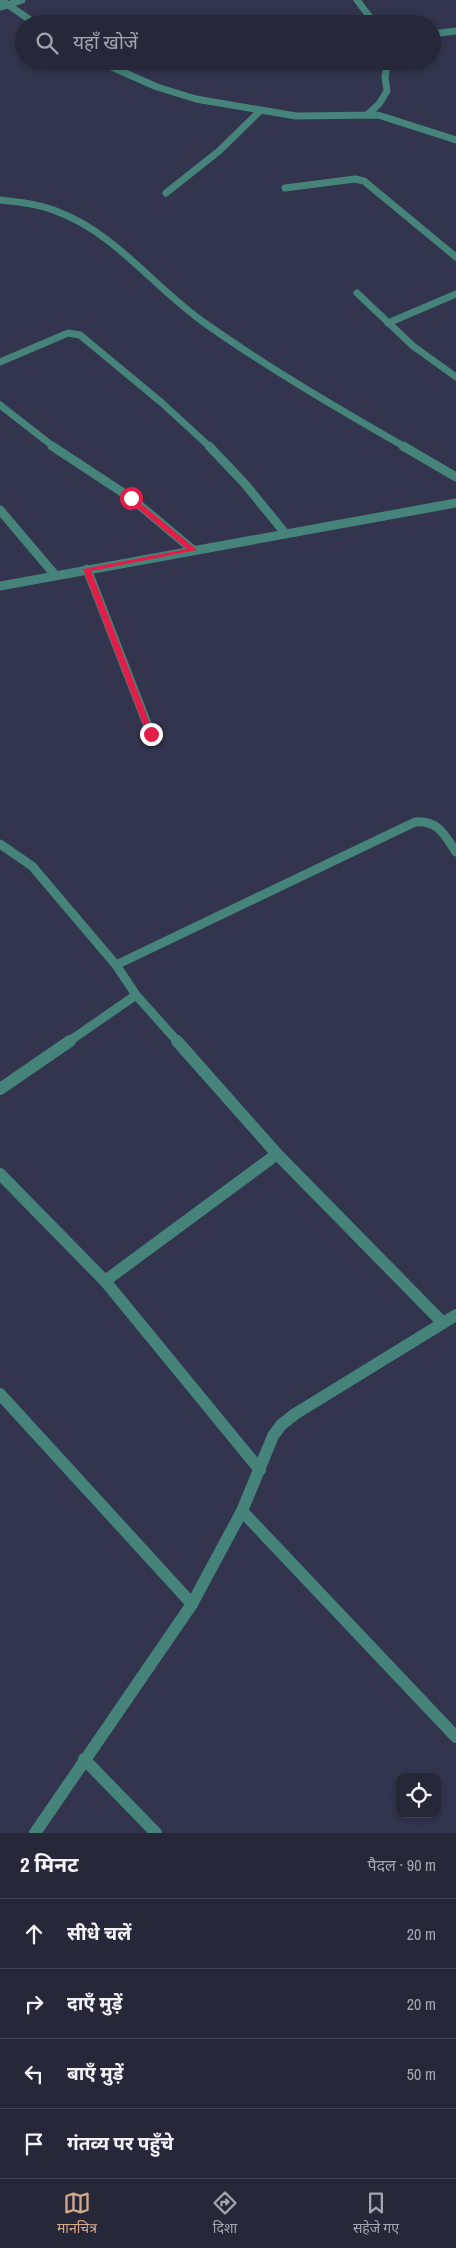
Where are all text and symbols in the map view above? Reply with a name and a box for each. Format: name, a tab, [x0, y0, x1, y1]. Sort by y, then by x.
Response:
search box	[15, 15, 441, 70]
icon: search	[33, 29, 61, 57]
text: यहाँ खोजें	[73, 29, 138, 55]
route start	[120, 487, 143, 510]
route end	[140, 723, 163, 746]
map controls	[396, 1773, 441, 1818]
button: locate	[396, 1773, 441, 1818]
text: 2 मिनट	[20, 1850, 78, 1879]
text: पैदल · 90 m	[367, 1854, 436, 1876]
icon: ahead	[20, 1920, 48, 1948]
text: सीधे चलें	[67, 1920, 131, 1946]
text: 20 m	[407, 1923, 436, 1945]
icon: right	[20, 1990, 48, 2018]
text: दाएँ मुड़ें	[67, 1990, 122, 2016]
text: 20 m	[407, 1993, 436, 2015]
icon: left	[20, 2060, 48, 2088]
text: बाएँ मुड़ें	[67, 2060, 123, 2086]
text: 50 m	[407, 2063, 436, 2085]
icon: arrive	[20, 2130, 48, 2158]
text: गंतव्य पर पहुँचे	[67, 2130, 173, 2156]
tab: मानचित्र	[57, 2189, 97, 2239]
tab: दिशा	[211, 2189, 239, 2239]
tab: सहेजे गए	[353, 2189, 399, 2239]

